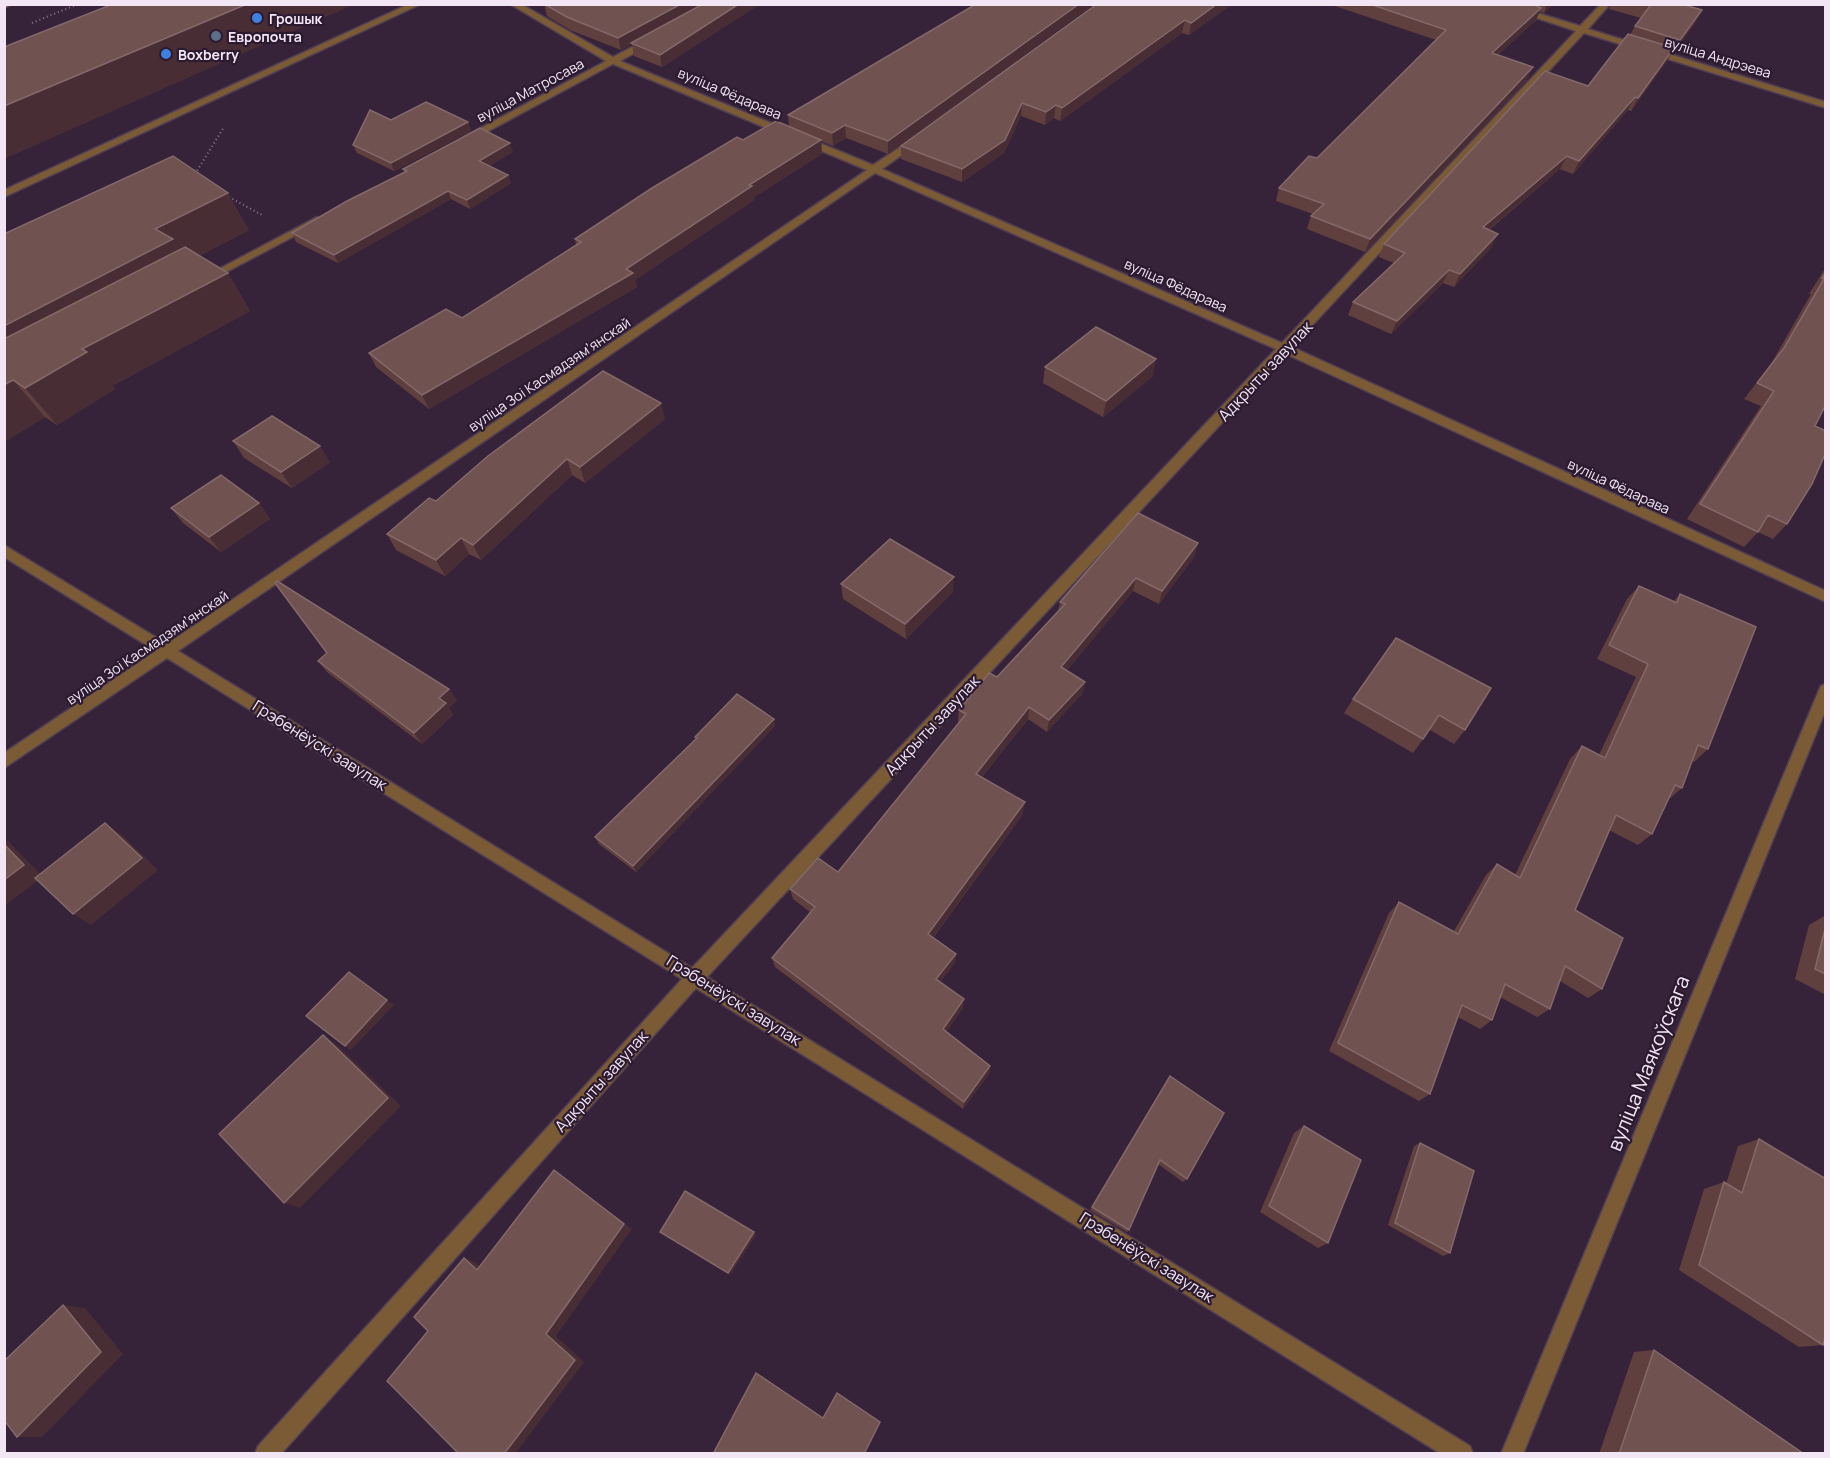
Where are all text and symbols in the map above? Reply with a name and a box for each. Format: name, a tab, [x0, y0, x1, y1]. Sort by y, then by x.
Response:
place label: Грошык	[269, 9, 323, 28]
marker: Грошык	[250, 11, 264, 25]
place label: Европочта	[228, 27, 302, 46]
marker: Европочта	[209, 29, 223, 43]
street label: вуліца Андрэева	[1663, 32, 1773, 82]
place label: Boxberry	[178, 45, 239, 64]
marker: Boxberry	[159, 47, 173, 61]
street label: вуліца Матросава	[473, 54, 587, 126]
street label: вуліца Фёдарава	[675, 63, 785, 123]
street label: вуліца Фёдарава	[1122, 254, 1230, 316]
street label: вуліца Зоі Касмадзямʼянскай	[464, 313, 634, 435]
street label: Адкрыты завулак	[1213, 315, 1318, 426]
street label: вуліца Фёдарава	[1565, 454, 1673, 518]
street label: вуліца Зоі Касмадзямʼянскай	[62, 586, 232, 708]
street label: Адкрыты завулак	[880, 669, 985, 780]
street label: Грэбенёўскі завулак	[248, 695, 392, 796]
street label: Грэбенёўскі завулак	[662, 950, 806, 1051]
street label: вуліца Маякоўскага	[1600, 971, 1696, 1155]
street label: Адкрыты завулак	[549, 1025, 653, 1137]
street label: Грэбенёўскі завулак	[1075, 1207, 1219, 1308]

